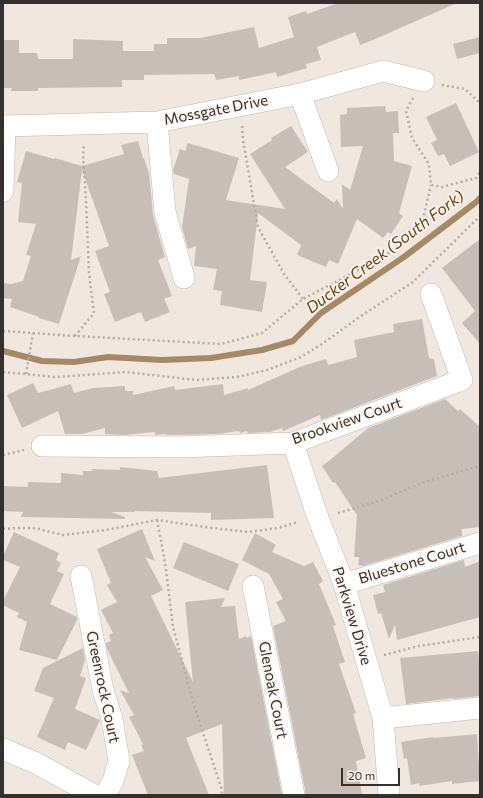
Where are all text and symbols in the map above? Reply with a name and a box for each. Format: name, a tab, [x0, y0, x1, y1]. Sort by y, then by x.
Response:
street label: Mossgate Drive	[162, 91, 270, 129]
water label: Ducker Creek (South Fork)	[302, 186, 468, 318]
street label: Brookview Court	[290, 394, 404, 448]
street label: Bluestone Court	[356, 538, 468, 588]
street label: Parkview Drive	[329, 565, 375, 667]
street label: Greenrock Court	[82, 629, 124, 745]
street label: Glenoak Court	[255, 640, 291, 740]
scale bar	[343, 760, 402, 786]
text: 20 m	[348, 768, 375, 782]

